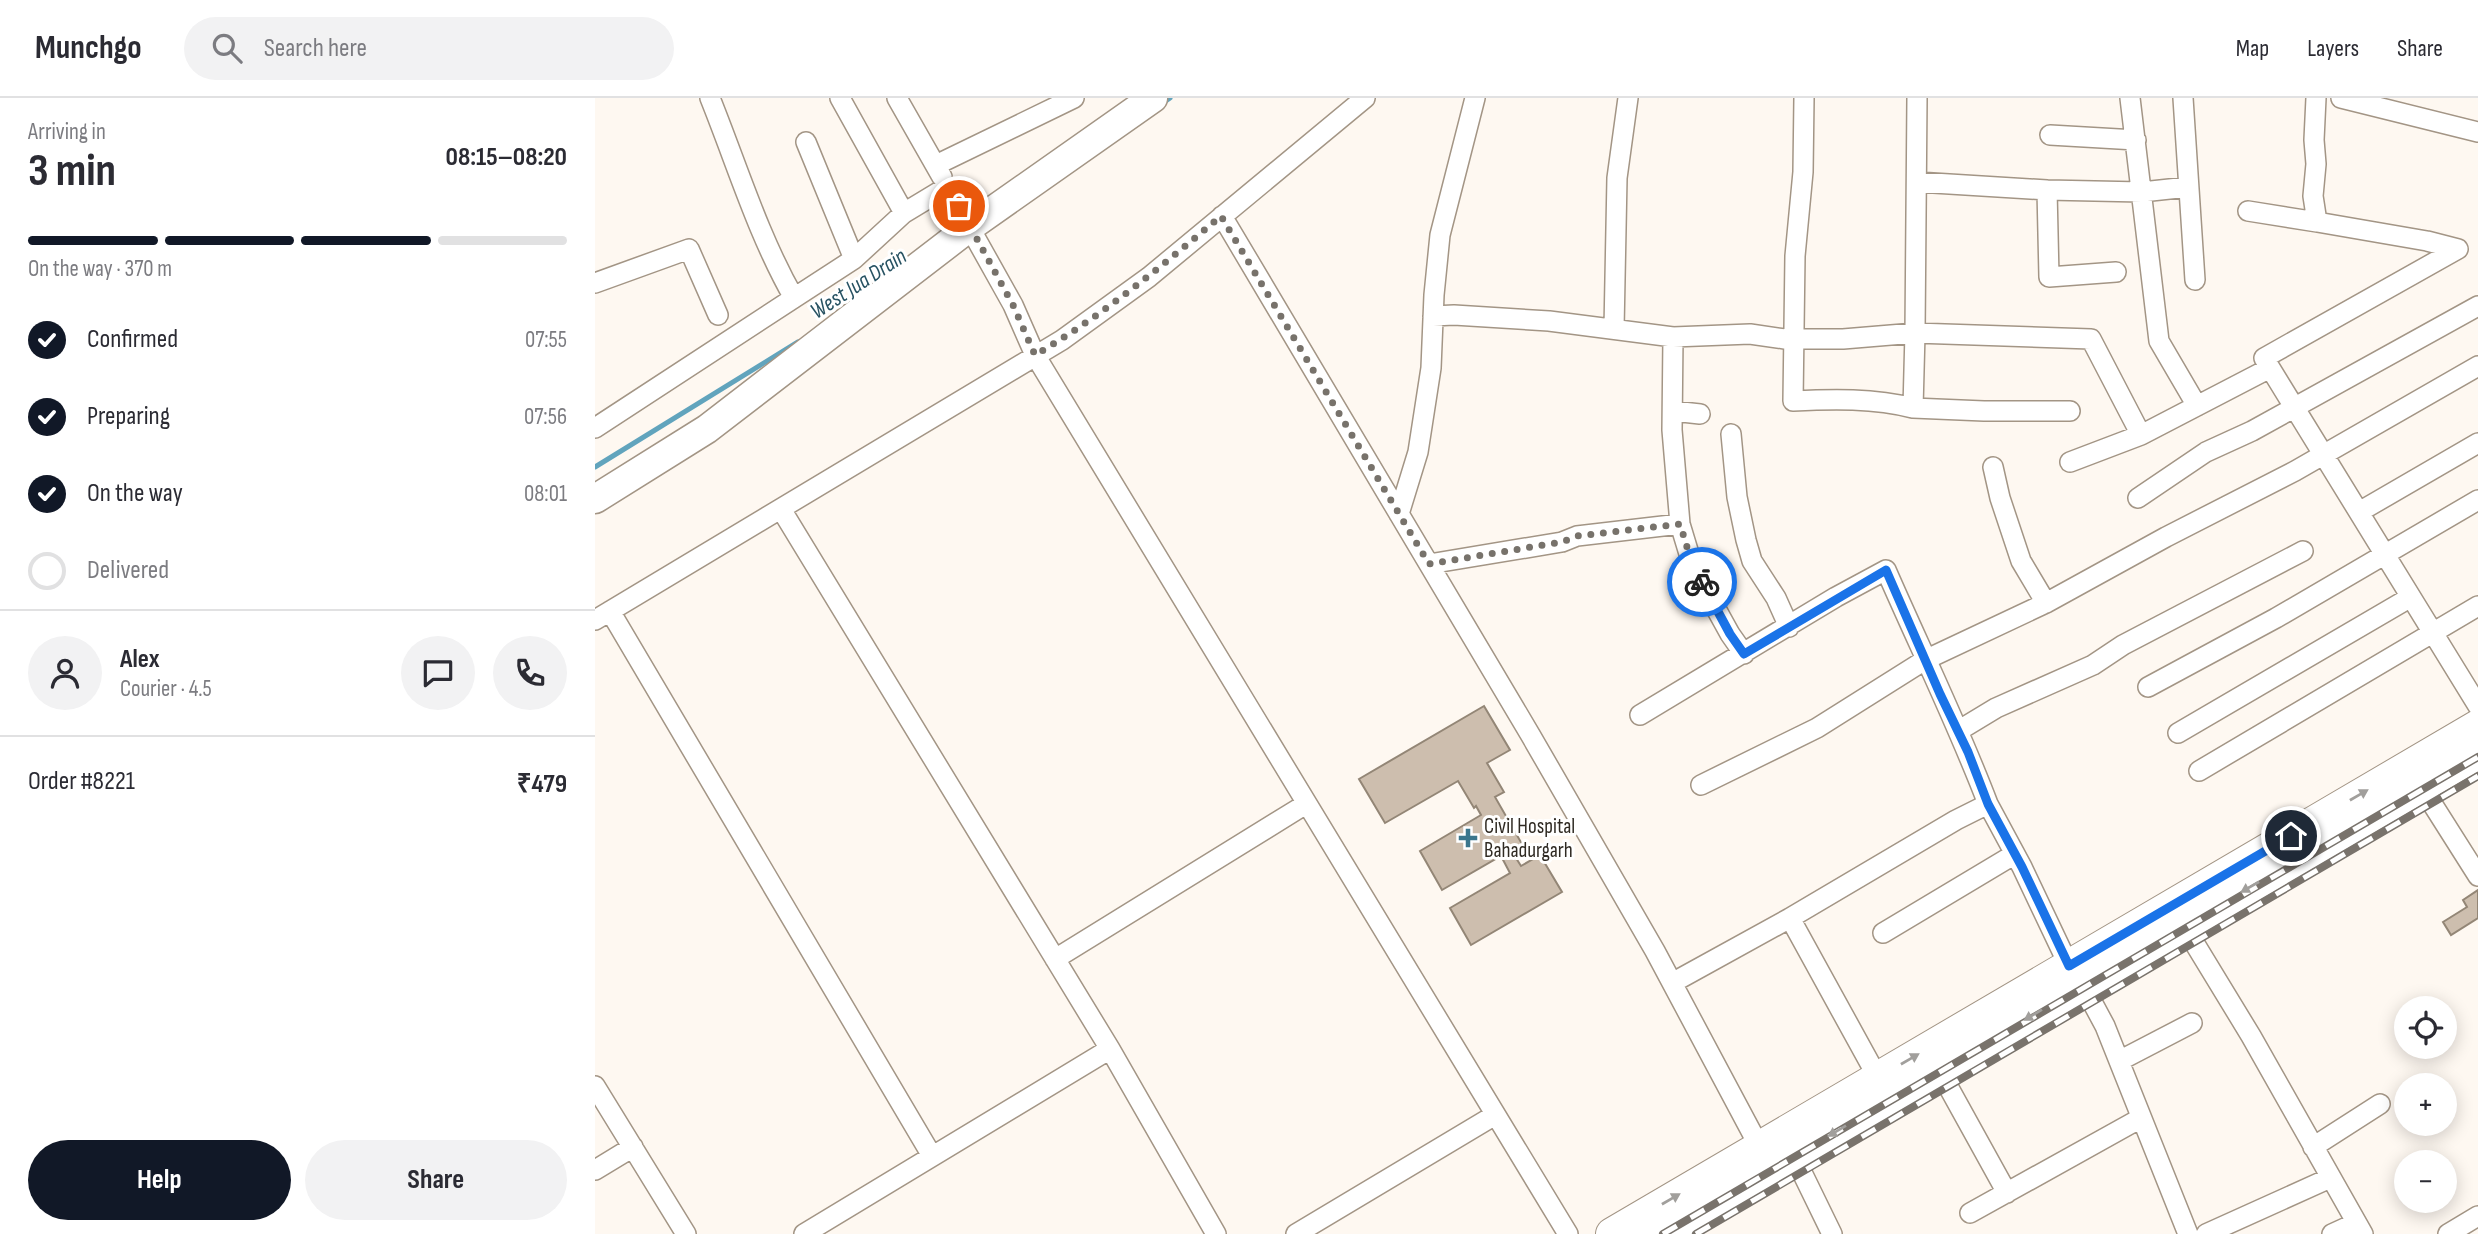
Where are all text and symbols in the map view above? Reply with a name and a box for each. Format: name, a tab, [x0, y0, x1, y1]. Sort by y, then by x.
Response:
search box	[184, 17, 674, 80]
text: Munchgo	[35, 28, 142, 68]
icon: search	[208, 29, 246, 67]
text: Search here	[264, 33, 367, 64]
text: Map	[2236, 34, 2269, 63]
text: Layers	[2307, 34, 2359, 63]
text: Share	[2397, 34, 2443, 63]
text: Arriving in	[28, 118, 106, 146]
text: 08:15–08:20	[446, 142, 567, 173]
text: 3 min	[28, 144, 116, 199]
pin	[929, 176, 989, 236]
icon: bag	[940, 187, 978, 225]
water label: West Jua Drain	[805, 242, 912, 325]
text: On the way · 370 m	[28, 255, 172, 283]
icon: check	[28, 321, 66, 359]
text: Confirmed	[87, 324, 178, 355]
text: 07:55	[525, 326, 567, 354]
icon: check	[28, 398, 66, 436]
text: Preparing	[87, 401, 170, 432]
text: 07:56	[524, 403, 567, 431]
icon: check	[28, 475, 66, 513]
text: On the way	[87, 478, 183, 509]
text: 08:01	[524, 480, 567, 508]
courier	[1667, 547, 1737, 617]
text: Delivered	[87, 555, 169, 586]
icon: bike	[1683, 563, 1721, 601]
button: person	[28, 636, 102, 710]
button: chat	[401, 636, 475, 710]
button: phone	[493, 636, 567, 710]
text: Alex	[120, 644, 160, 675]
text: Courier · 4.5	[120, 675, 212, 703]
text: Order #8221	[28, 766, 135, 797]
text: ₹479	[517, 769, 567, 800]
one-way arrow	[2350, 789, 2369, 802]
pin	[2261, 806, 2321, 866]
place label: Civil Hospital Bahadurgarh	[1484, 814, 1575, 863]
icon: home	[2272, 817, 2310, 855]
marker: Civil Hospital Bahadurgarh	[1458, 828, 1478, 848]
one-way arrow	[2241, 880, 2260, 893]
map controls	[2394, 996, 2457, 1213]
button: locate	[2394, 996, 2457, 1059]
one-way arrow	[2024, 1008, 2043, 1021]
one-way arrow	[1900, 1053, 1919, 1066]
button: +	[2394, 1073, 2457, 1136]
one-way arrow	[1828, 1124, 1847, 1137]
button: Help	[28, 1140, 291, 1220]
button: Share	[305, 1140, 567, 1220]
button: −	[2394, 1150, 2457, 1213]
one-way arrow	[1662, 1193, 1681, 1206]

